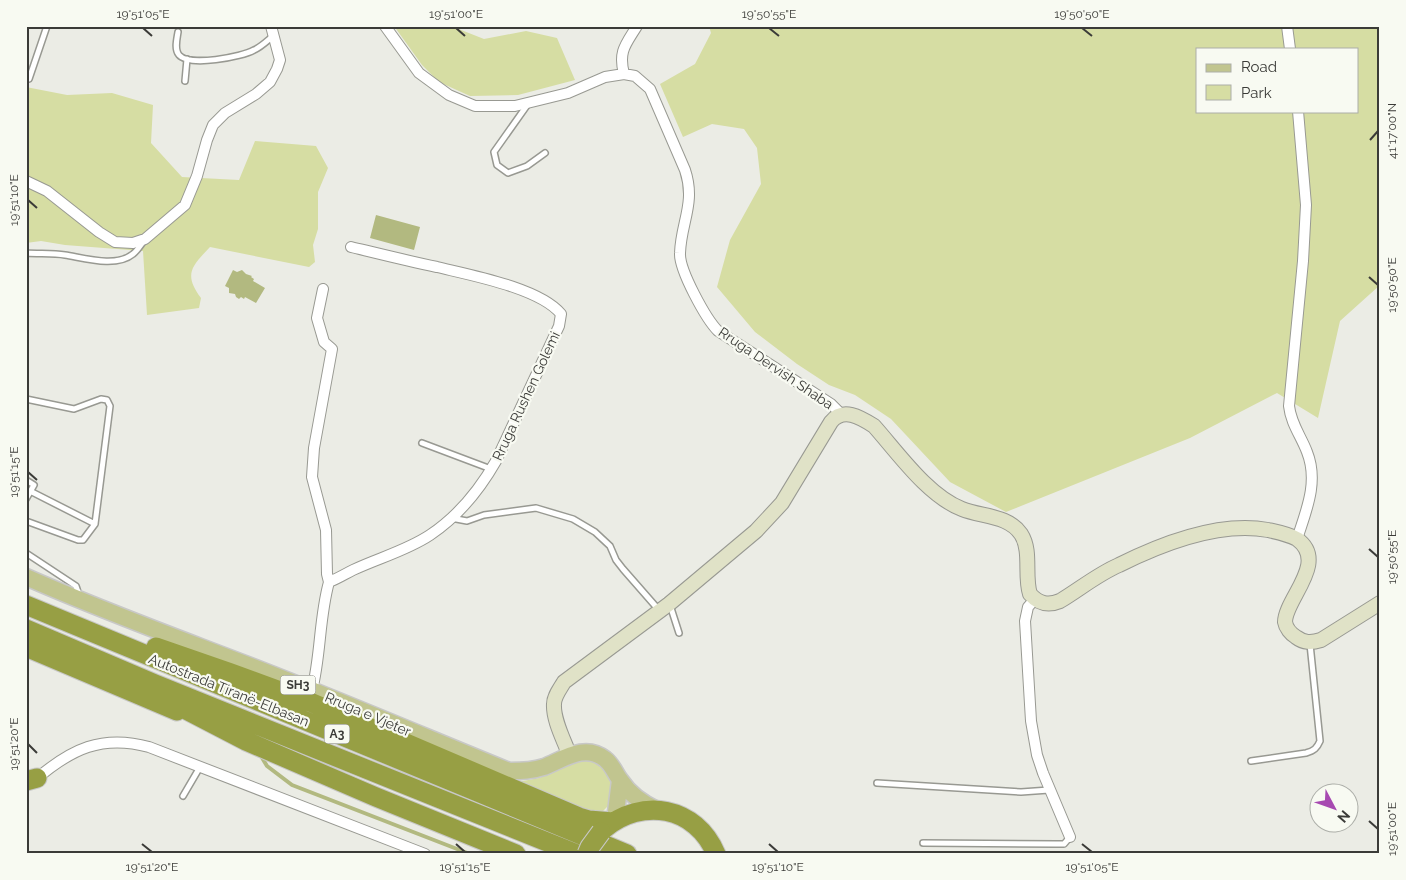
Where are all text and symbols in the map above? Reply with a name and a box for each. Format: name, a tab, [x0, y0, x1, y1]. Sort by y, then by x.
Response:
text: 19°51'05"E	[116, 7, 170, 21]
text: 19°51'00"E	[429, 7, 483, 21]
text: 19°50'55"E	[742, 7, 796, 21]
text: 19°50'50"E	[1054, 7, 1110, 21]
legend	[1196, 48, 1358, 112]
text: Road	[1241, 58, 1277, 76]
text: Park	[1241, 84, 1272, 102]
text: 41°17'00"N	[1385, 103, 1399, 159]
text: 19°51'10"E	[7, 174, 21, 226]
text: 19°50'50"E	[1385, 257, 1399, 313]
street label: Rruga Dervish Shaba	[716, 324, 836, 412]
street label: Rruga Rushen Golemi	[489, 329, 563, 463]
text: 19°51'15"E	[7, 446, 21, 498]
text: 19°50'55"E	[1385, 530, 1399, 584]
street label: Autostrada Tiranë-Elbasan	[146, 650, 312, 730]
road number: SH3	[280, 676, 316, 694]
street label: Rruga e Vjeter	[323, 689, 414, 739]
text: 19°51'20"E	[7, 718, 21, 770]
road number: A3	[324, 724, 350, 744]
north arrow	[1308, 782, 1358, 832]
text: 19°51'00"E	[1385, 802, 1399, 856]
text: N	[1334, 807, 1353, 826]
text: 19°51'20"E	[126, 860, 178, 874]
text: 19°51'15"E	[439, 860, 491, 874]
text: 19°51'10"E	[752, 860, 804, 874]
text: 19°51'05"E	[1065, 860, 1119, 874]

